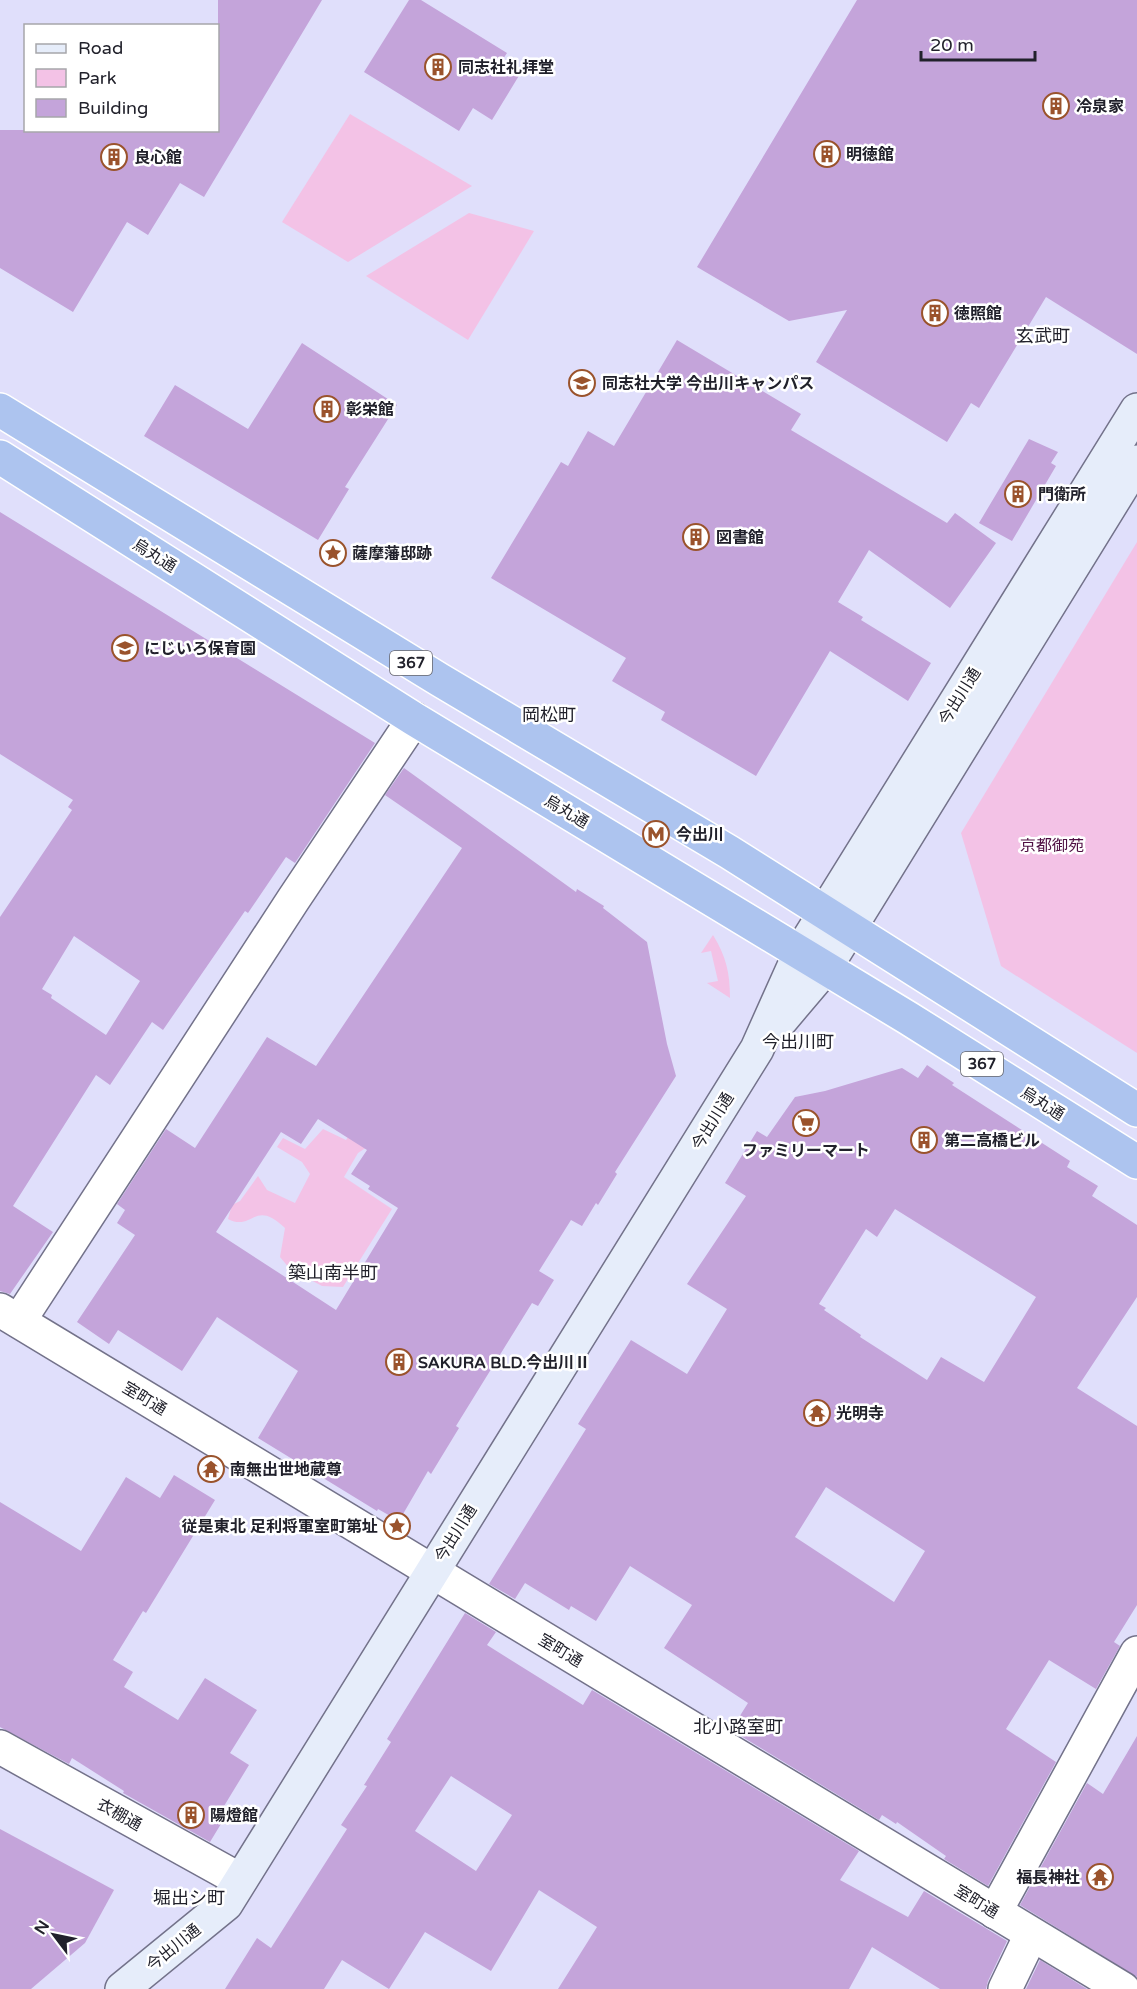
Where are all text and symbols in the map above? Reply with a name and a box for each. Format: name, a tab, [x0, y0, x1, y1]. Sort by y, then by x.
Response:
legend	[24, 24, 219, 132]
scale bar	[921, 24, 1035, 62]
text: 20 m	[930, 34, 974, 56]
text: Road	[78, 37, 123, 59]
building icon: 同志社礼拝堂	[423, 52, 453, 82]
place label: 同志社礼拝堂	[458, 58, 554, 78]
text: Park	[78, 67, 117, 89]
building icon: 冷泉家	[1041, 91, 1071, 121]
text: Building	[78, 97, 148, 119]
place label: 冷泉家	[1076, 97, 1124, 117]
building icon: 明徳館	[812, 139, 842, 169]
building icon: 良心館	[99, 142, 129, 172]
place label: 明徳館	[846, 145, 894, 165]
place label: 良心館	[134, 148, 182, 168]
building icon: 徳照館	[920, 298, 950, 328]
place label: 徳照館	[954, 304, 1002, 324]
district label: 玄武町	[1016, 325, 1070, 347]
school or university icon: 同志社大学 今出川キャンパス	[567, 368, 597, 398]
place label: 同志社大学 今出川キャンパス	[602, 374, 814, 394]
building icon: 彰栄館	[312, 394, 342, 424]
place label: 彰栄館	[346, 400, 394, 420]
building icon: 門衛所	[1003, 479, 1033, 509]
place label: 門衛所	[1038, 485, 1086, 505]
building icon: 図書館	[681, 522, 711, 552]
place label: 図書館	[716, 528, 764, 548]
street label: 烏丸通	[129, 535, 180, 577]
place icon: 薩摩藩邸跡	[318, 538, 348, 568]
place label: 薩摩藩邸跡	[352, 544, 432, 564]
school or university icon: にじいろ保育園	[110, 633, 140, 663]
place label: にじいろ保育園	[144, 639, 256, 659]
road number: 367	[390, 651, 432, 675]
street label: 今出川通	[934, 664, 985, 729]
district label: 岡松町	[522, 704, 576, 726]
street label: 烏丸通	[541, 791, 592, 833]
metro station icon: 今出川	[641, 819, 671, 849]
place label: 今出川	[676, 825, 724, 845]
park label: 京都御苑	[1020, 836, 1084, 856]
district label: 今出川町	[762, 1031, 834, 1053]
road number: 367	[961, 1052, 1003, 1076]
street label: 烏丸通	[1017, 1083, 1068, 1125]
street label: 今出川通	[687, 1089, 738, 1154]
supermarket icon: ファミリーマート	[791, 1108, 821, 1138]
building icon: 第二高橋ビル	[909, 1125, 939, 1155]
place label: 第二高橋ビル	[944, 1131, 1040, 1151]
place label: ファミリーマート	[742, 1141, 870, 1161]
district label: 築山南半町	[288, 1262, 378, 1284]
building icon: SAKURA BLD.今出川Ⅱ	[384, 1347, 414, 1377]
place label: SAKURA BLD.今出川Ⅱ	[418, 1353, 590, 1373]
street label: 室町通	[119, 1378, 170, 1420]
temple icon: 光明寺	[802, 1398, 832, 1428]
place label: 光明寺	[836, 1404, 884, 1424]
temple icon: 南無出世地蔵尊	[196, 1454, 226, 1484]
place label: 南無出世地蔵尊	[230, 1460, 342, 1480]
street label: 今出川通	[430, 1501, 481, 1566]
place icon: 従是東北 足利将軍室町第址	[382, 1511, 412, 1541]
place label: 従是東北 足利将軍室町第址	[182, 1517, 378, 1537]
street label: 室町通	[535, 1630, 586, 1672]
district label: 北小路室町	[693, 1716, 783, 1738]
street label: 衣棚通	[94, 1794, 145, 1835]
building icon: 陽燈館	[176, 1800, 206, 1830]
place label: 陽燈館	[210, 1806, 258, 1826]
temple icon: 福長神社	[1085, 1862, 1115, 1892]
place label: 福長神社	[1016, 1868, 1080, 1888]
street label: 室町通	[951, 1881, 1002, 1923]
district label: 堀出シ町	[153, 1887, 225, 1909]
north arrow	[24, 1905, 84, 1965]
text: N	[30, 1917, 54, 1938]
street label: 今出川通	[142, 1920, 205, 1976]

